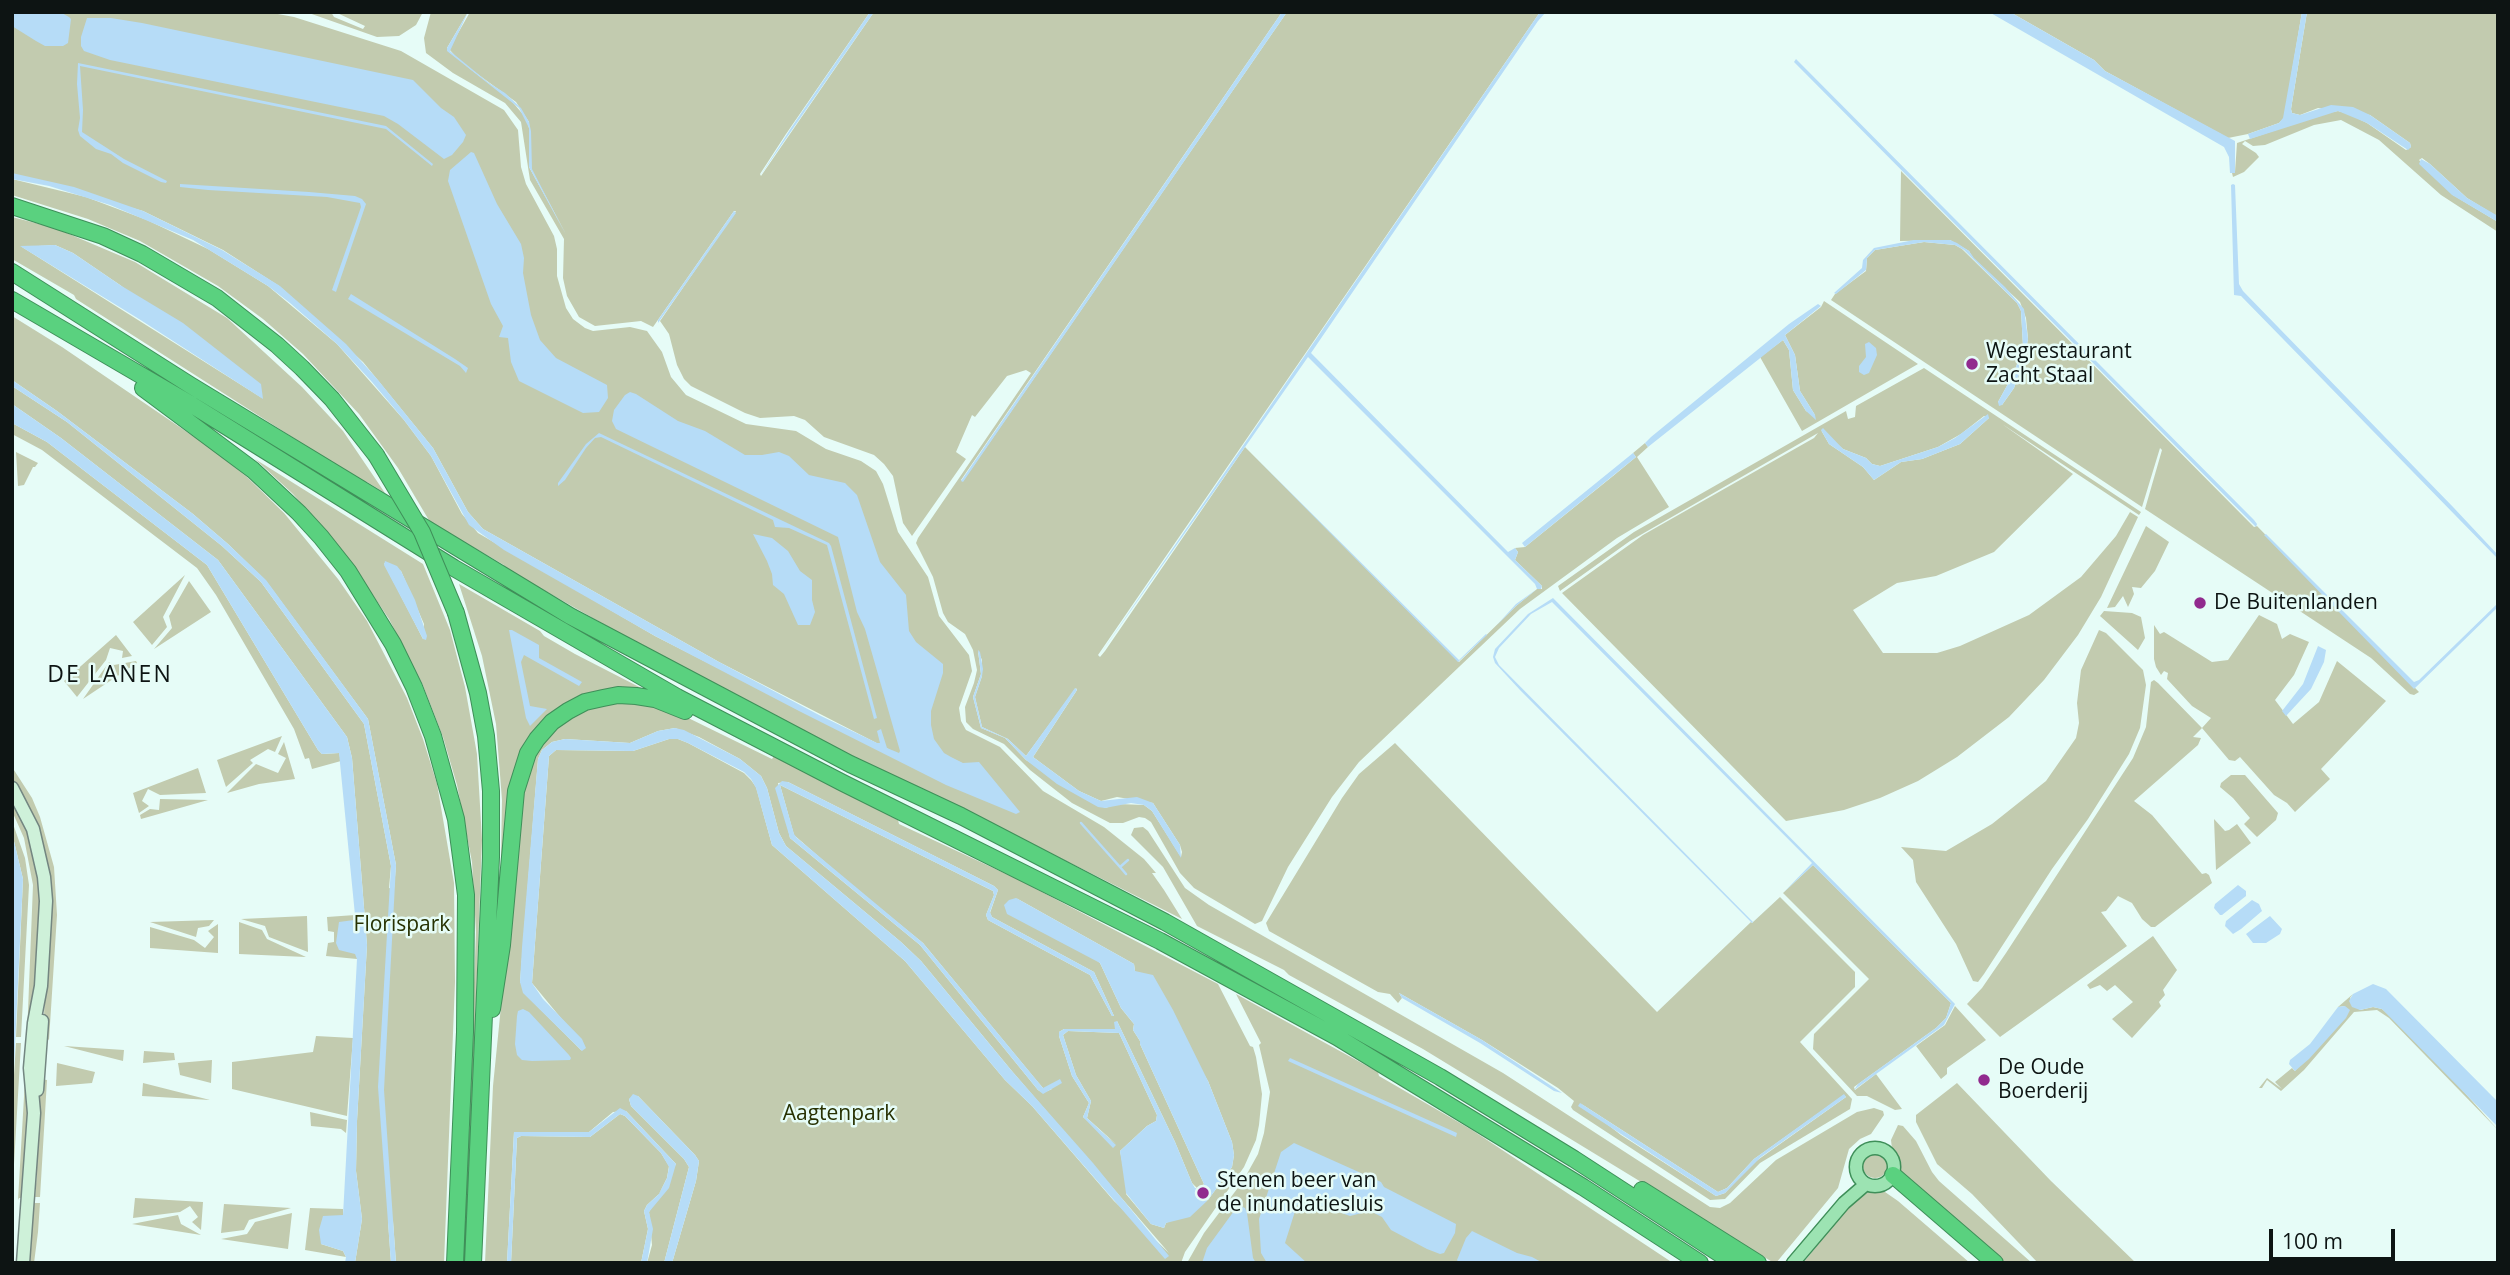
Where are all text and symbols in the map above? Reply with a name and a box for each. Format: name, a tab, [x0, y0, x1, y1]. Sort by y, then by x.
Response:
place label: Wegrestaurant Zacht Staal	[1986, 339, 2132, 389]
marker: Wegrestaurant Zacht Staal	[1964, 356, 1980, 372]
place label: De Buitenlanden	[2214, 590, 2378, 616]
marker: De Buitenlanden	[2192, 595, 2208, 611]
district label: DE LANEN	[48, 661, 172, 689]
park label: Florispark	[354, 912, 450, 938]
place label: De Oude Boerderij	[1998, 1055, 2088, 1105]
marker: De Oude Boerderij	[1976, 1072, 1992, 1088]
park label: Aagtenpark	[783, 1101, 895, 1127]
place label: Stenen beer van de inundatiesluis	[1217, 1168, 1384, 1218]
marker: Stenen beer van de inundatiesluis	[1195, 1185, 1211, 1201]
scale bar	[2272, 1216, 2398, 1260]
text: 100 m	[2282, 1227, 2343, 1255]

